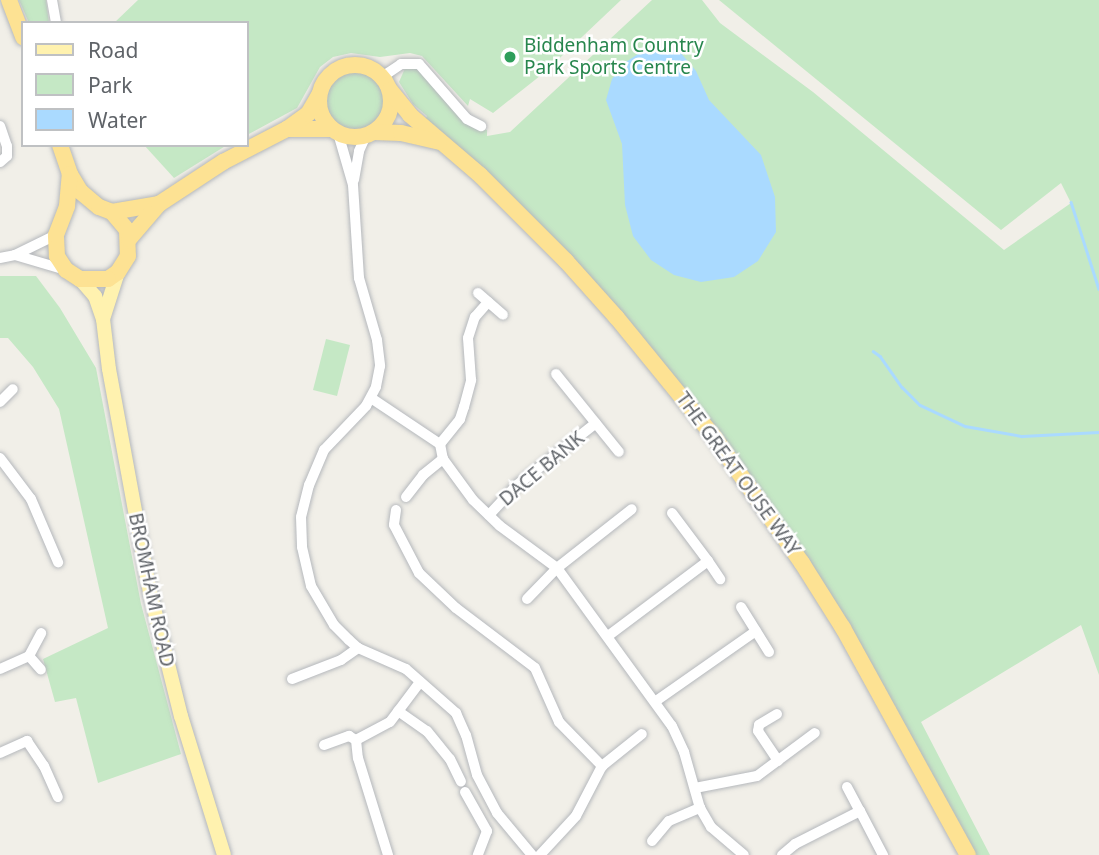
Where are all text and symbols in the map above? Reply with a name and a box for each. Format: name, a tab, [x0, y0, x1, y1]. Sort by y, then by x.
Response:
legend	[21, 21, 248, 147]
place label: Biddenham Country Park Sports Centre	[524, 35, 704, 79]
text: Road	[88, 36, 138, 64]
marker: Biddenham Country Park Sports Centre	[502, 49, 518, 65]
text: Park	[88, 71, 132, 99]
text: Water	[88, 106, 147, 134]
street label: THE GREAT OUSE WAY	[671, 388, 805, 560]
street label: DACE BANK	[495, 427, 589, 511]
street label: BROMHAM ROAD	[124, 511, 178, 669]

